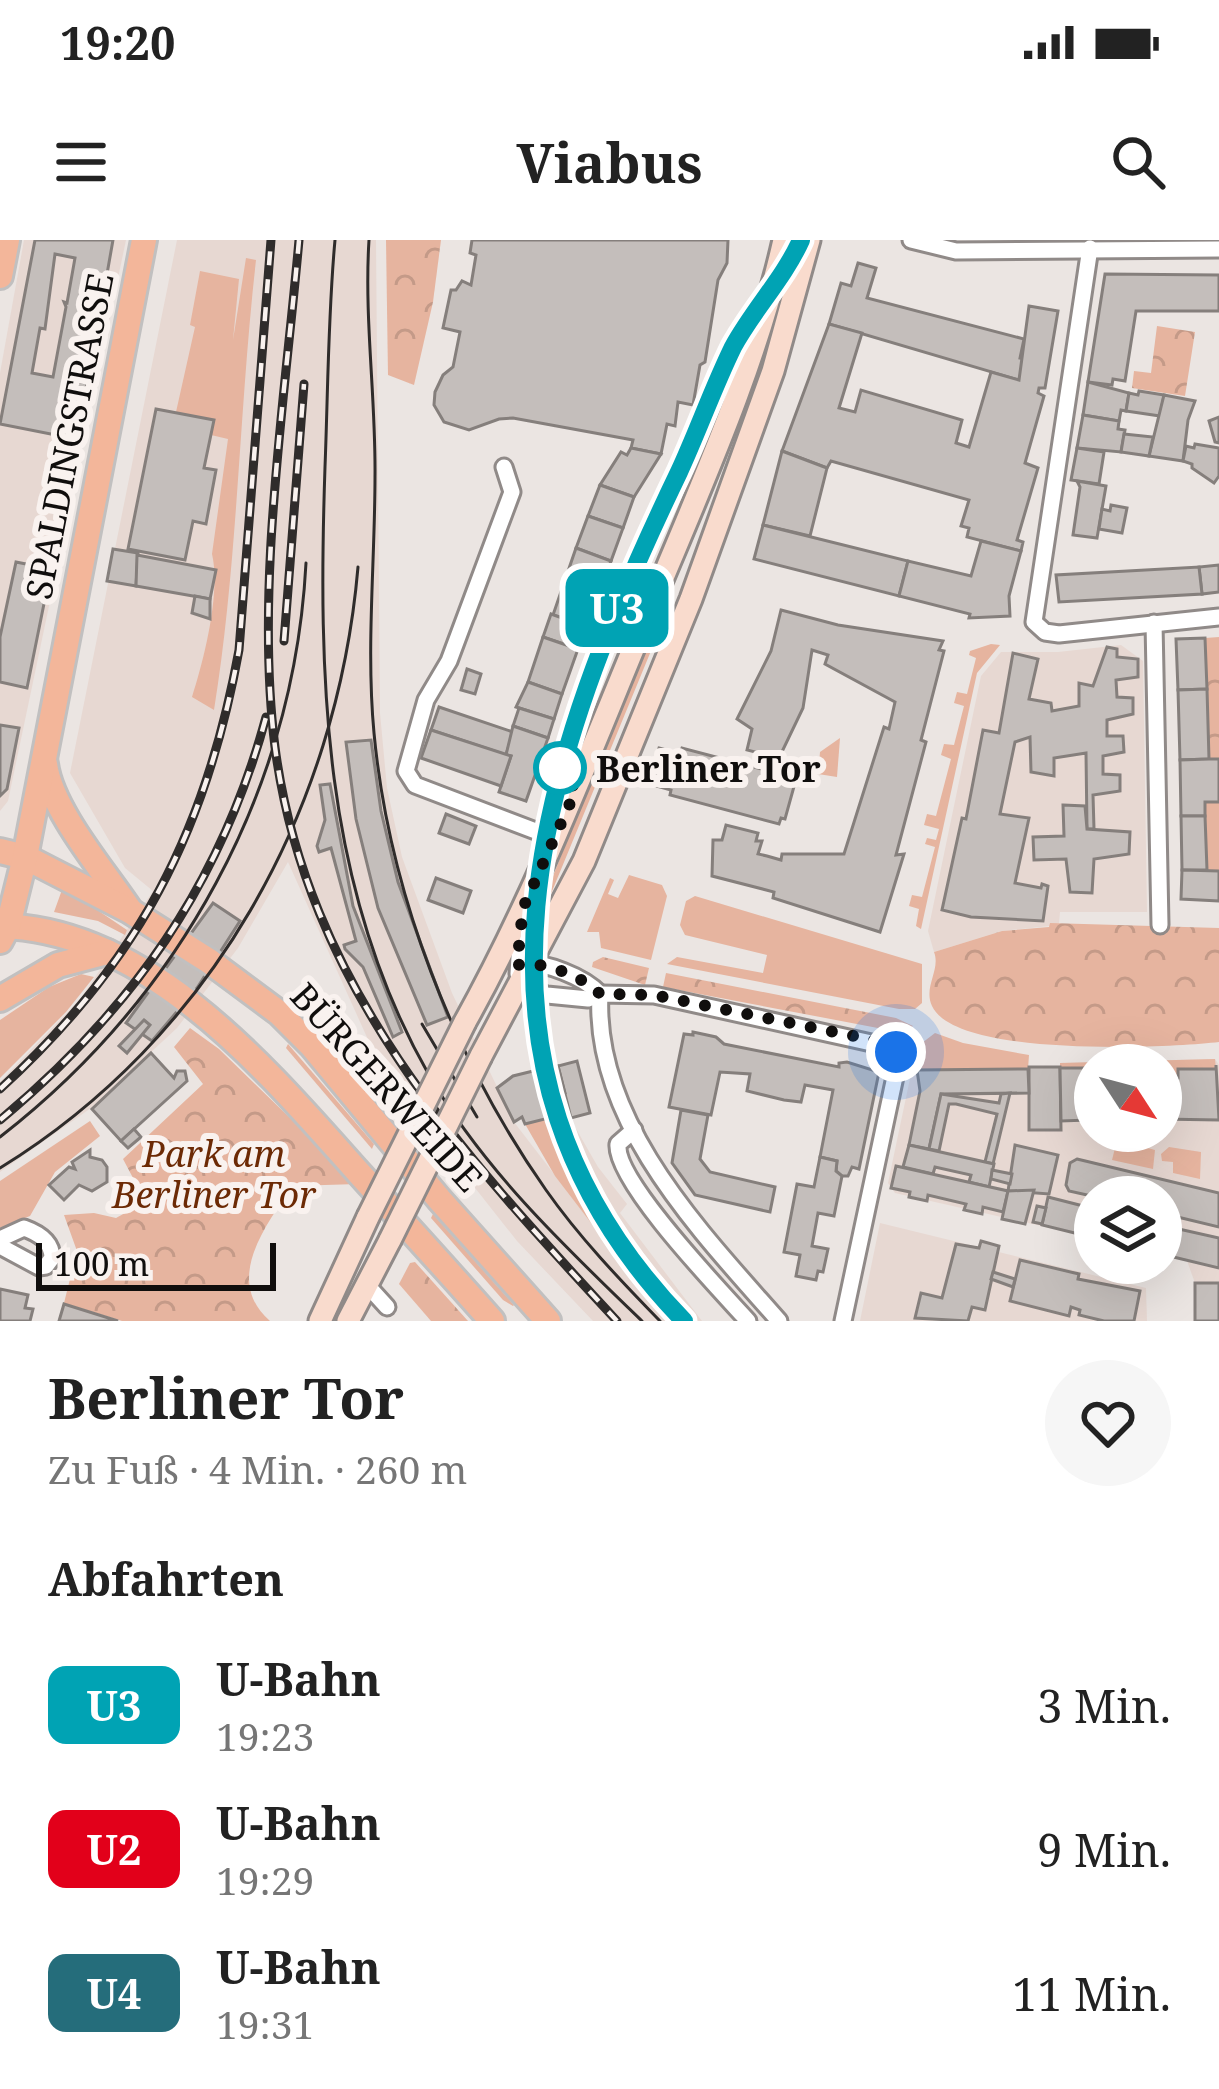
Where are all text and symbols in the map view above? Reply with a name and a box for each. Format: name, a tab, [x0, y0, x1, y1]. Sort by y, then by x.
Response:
text: 19:20	[60, 12, 175, 73]
text: Viabus	[516, 125, 703, 199]
icon: menu	[48, 129, 114, 195]
icon: search	[1105, 129, 1171, 195]
street label: SPALDINGSTRASSE	[13, 269, 125, 603]
line badge: U3	[563, 569, 671, 647]
text: U3	[589, 579, 645, 636]
marker: Berliner Tor	[535, 743, 585, 793]
place label: Berliner Tor	[596, 744, 821, 793]
street label: BÜRGERWEIDE	[280, 972, 494, 1202]
your location	[866, 1022, 926, 1082]
north arrow	[1074, 1044, 1182, 1152]
map controls	[1074, 1044, 1182, 1284]
park label: Park am Berliner Tor	[111, 1129, 317, 1219]
button: layers	[1074, 1176, 1182, 1284]
scale bar	[36, 1237, 276, 1290]
text: 100 m	[54, 1241, 149, 1286]
text: Berliner Tor	[48, 1358, 404, 1436]
button: heart	[1045, 1360, 1171, 1486]
text: Zu Fuß · 4 Min. · 260 m	[48, 1442, 467, 1495]
text: Abfahrten	[48, 1548, 284, 1609]
text: U-Bahn	[216, 1648, 381, 1709]
text: 3 Min.	[1037, 1675, 1171, 1736]
text: U3	[86, 1676, 142, 1733]
text: 19:23	[216, 1709, 314, 1762]
text: U-Bahn	[216, 1792, 381, 1853]
text: 9 Min.	[1037, 1819, 1171, 1880]
text: U2	[86, 1820, 142, 1877]
text: 19:29	[216, 1853, 314, 1906]
text: U-Bahn	[216, 1936, 381, 1997]
text: 11 Min.	[1012, 1963, 1171, 2024]
text: U4	[86, 1964, 142, 2021]
text: 19:31	[216, 1997, 314, 2050]

